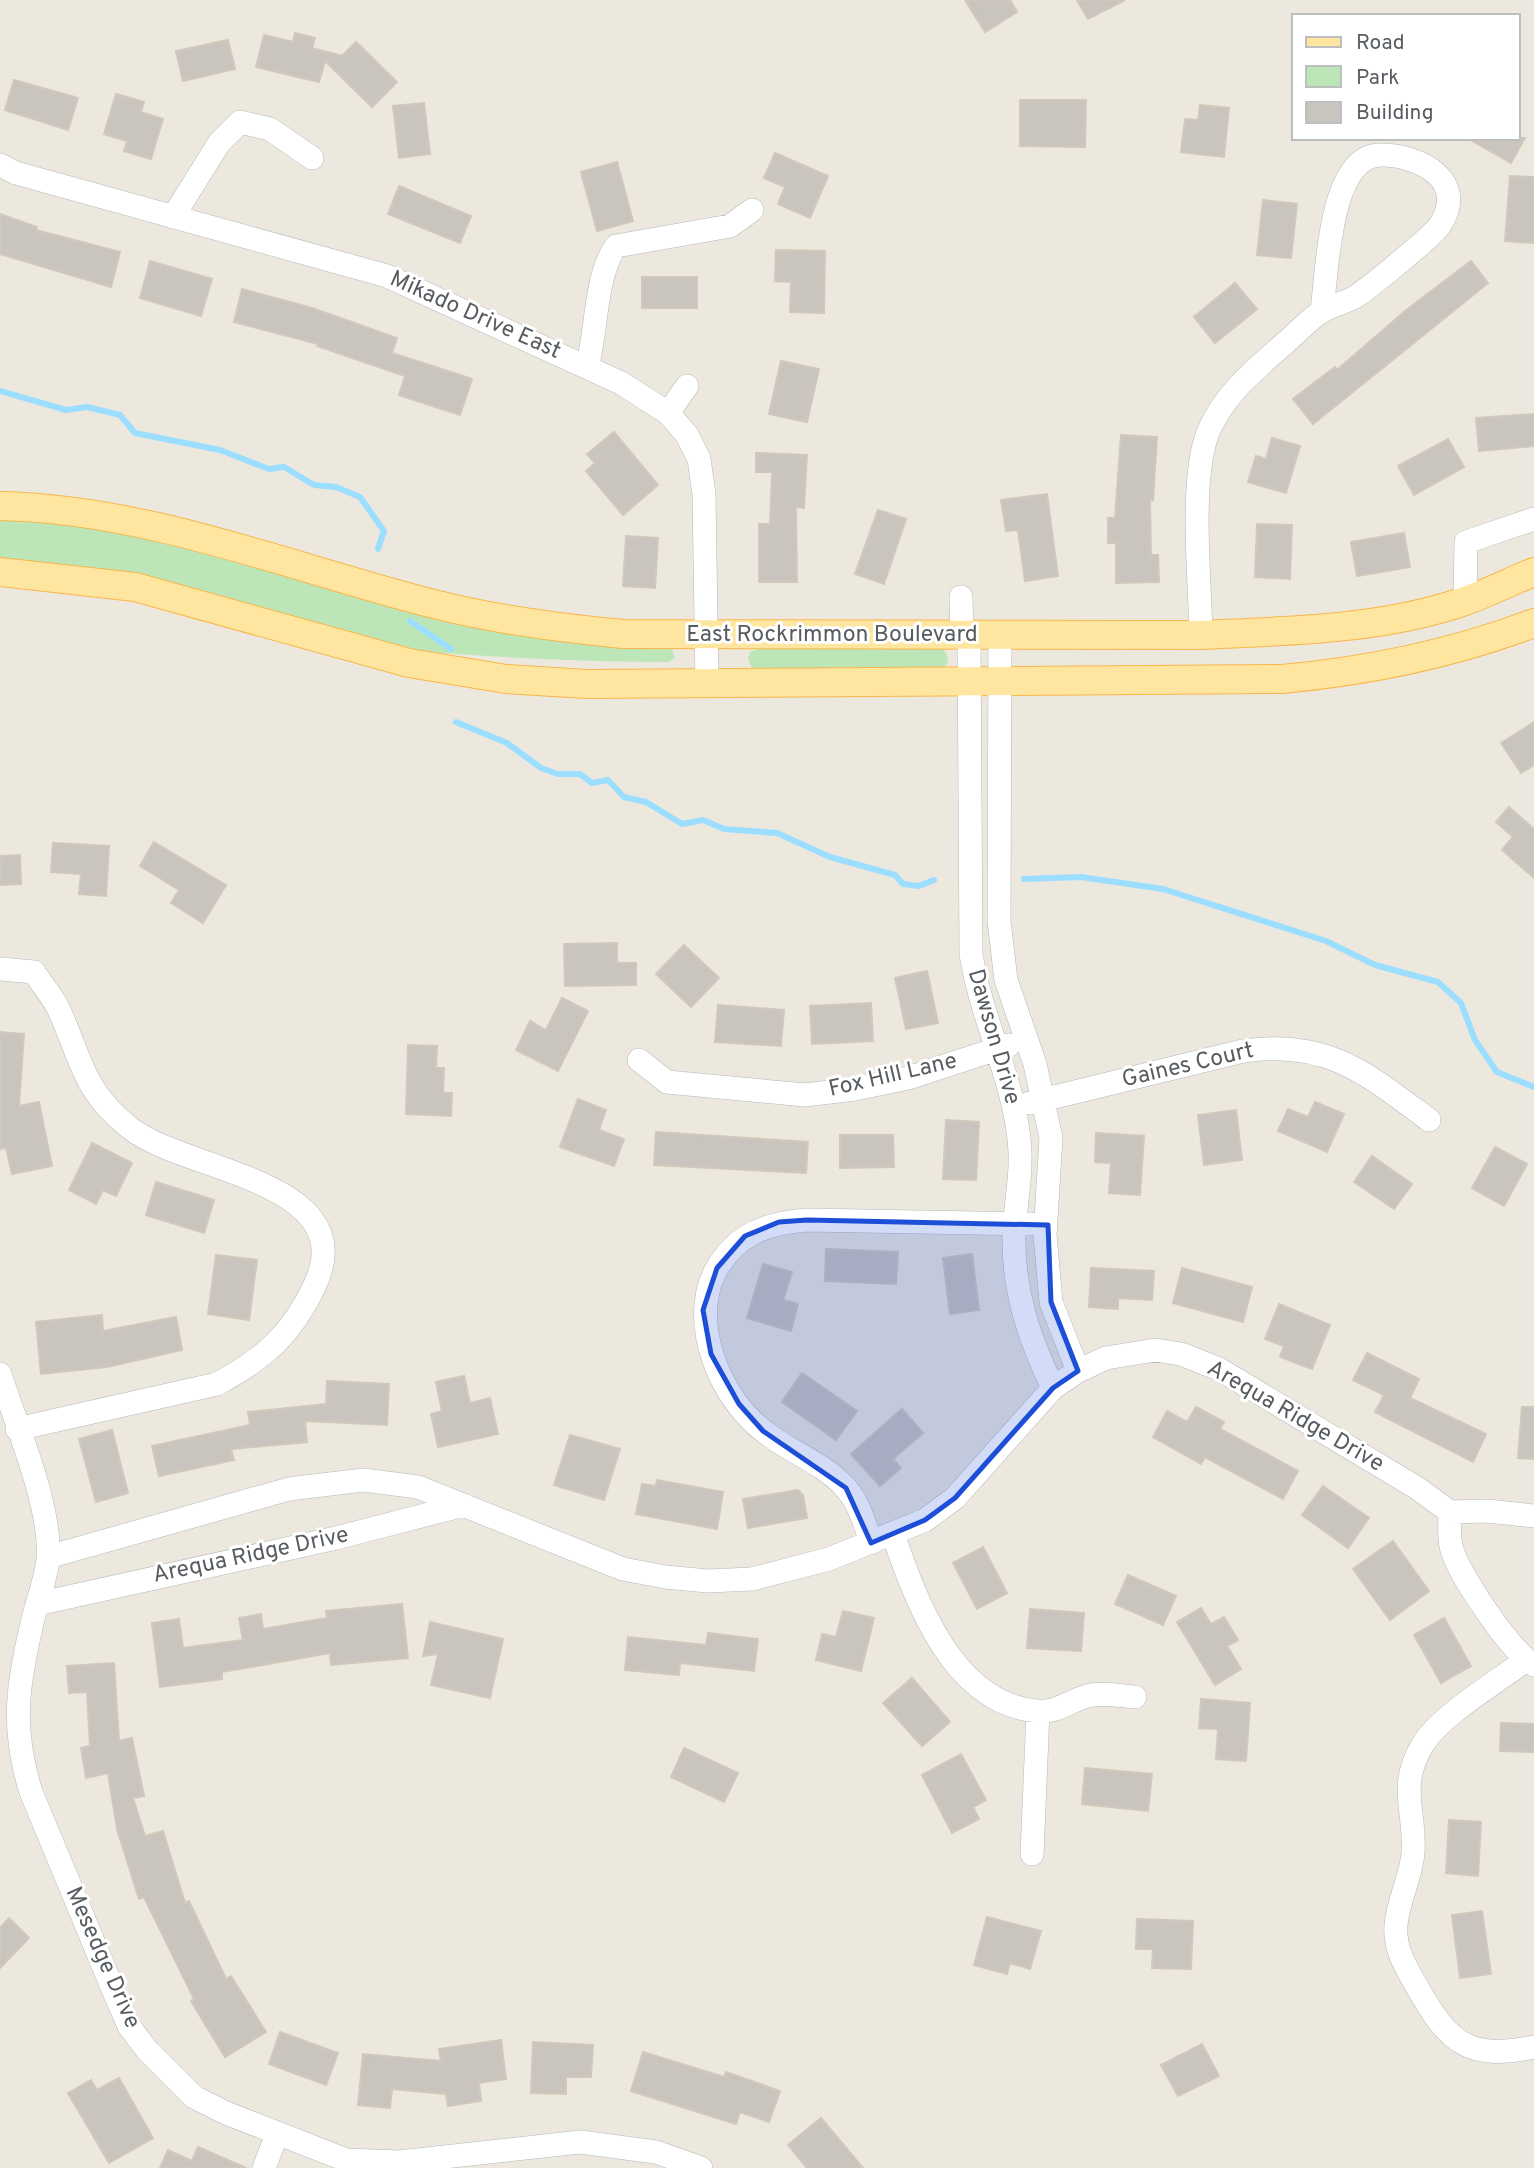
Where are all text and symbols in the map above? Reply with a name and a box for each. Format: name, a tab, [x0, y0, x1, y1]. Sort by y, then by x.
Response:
legend	[1292, 14, 1520, 140]
text: Road	[1356, 30, 1405, 57]
text: Park	[1356, 65, 1399, 92]
text: Building	[1356, 100, 1434, 127]
street label: Mikado Drive East	[385, 265, 565, 367]
street label: East Rockrimmon Boulevard	[686, 621, 978, 650]
street label: Dawson Drive	[960, 966, 1026, 1108]
street label: Gaines Court	[1119, 1037, 1257, 1095]
street label: Fox Hill Lane	[826, 1047, 960, 1105]
street label: Arequa Ridge Drive	[1201, 1355, 1389, 1479]
street label: Arequa Ridge Drive	[150, 1521, 352, 1591]
street label: Mesedge Drive	[58, 1883, 146, 2033]

